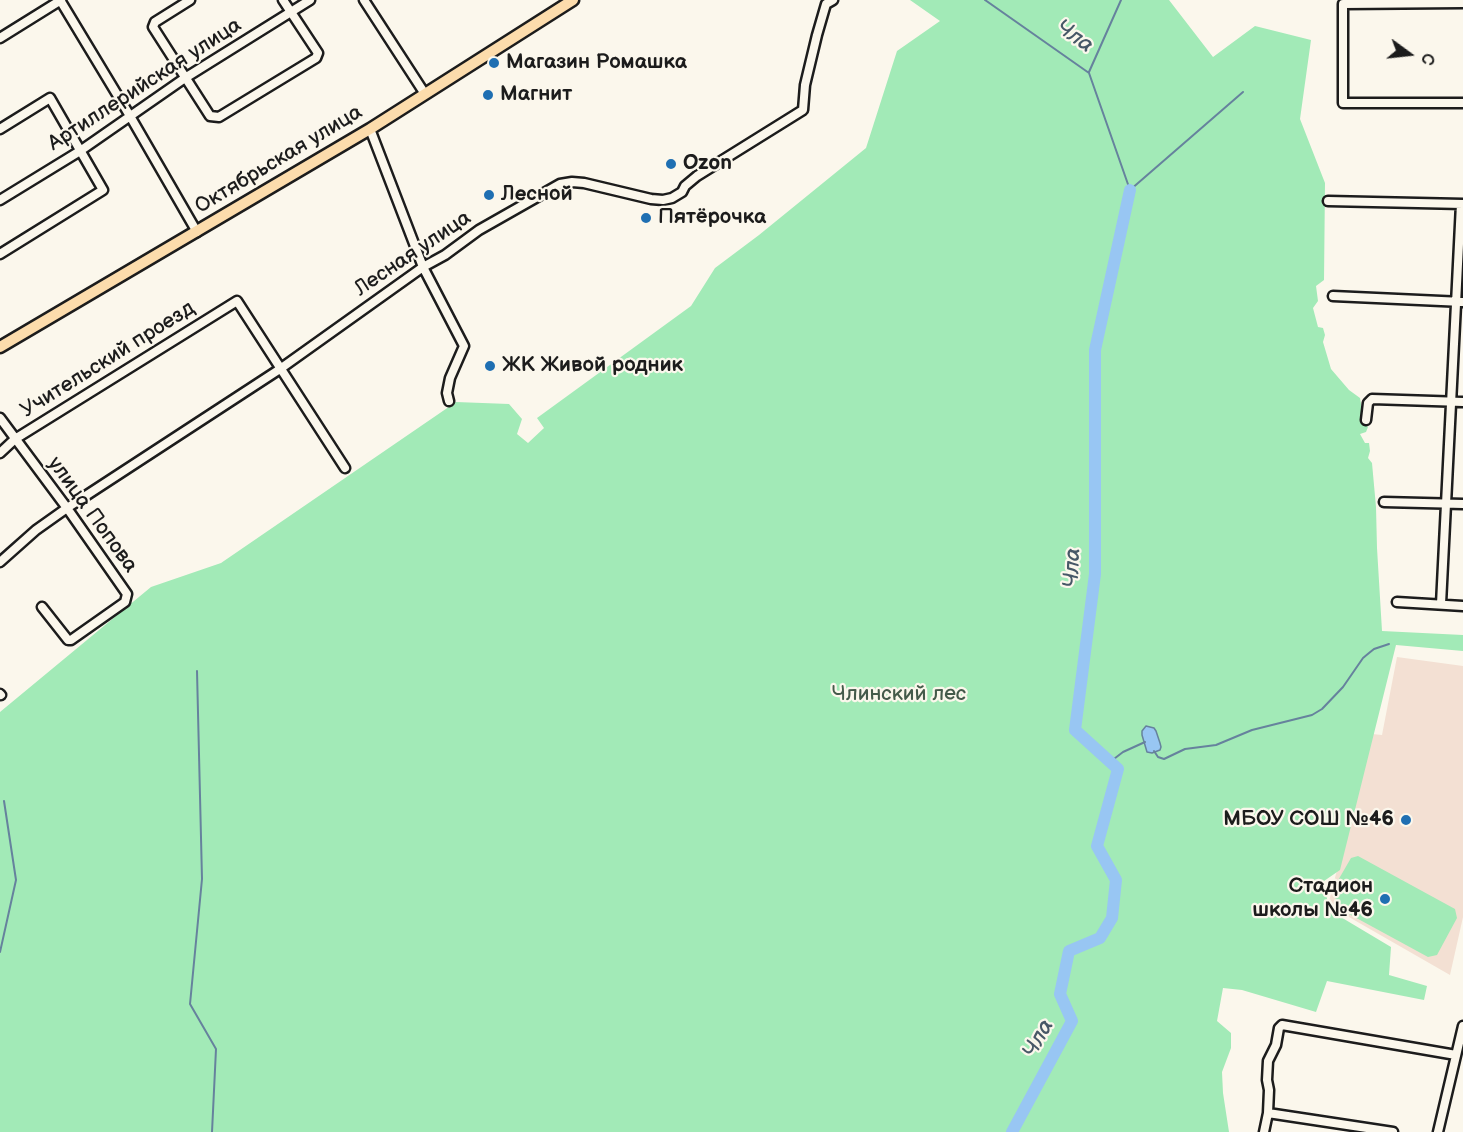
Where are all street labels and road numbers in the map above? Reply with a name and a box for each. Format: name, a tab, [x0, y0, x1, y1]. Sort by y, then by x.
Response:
street label: Артиллерийская улица	[43, 13, 247, 157]
street label: Октябрьская улица	[191, 100, 367, 220]
street label: Лесная улица	[350, 206, 476, 302]
street label: Учительский проезд	[16, 296, 200, 424]
street label: улица Попова	[42, 452, 142, 578]

